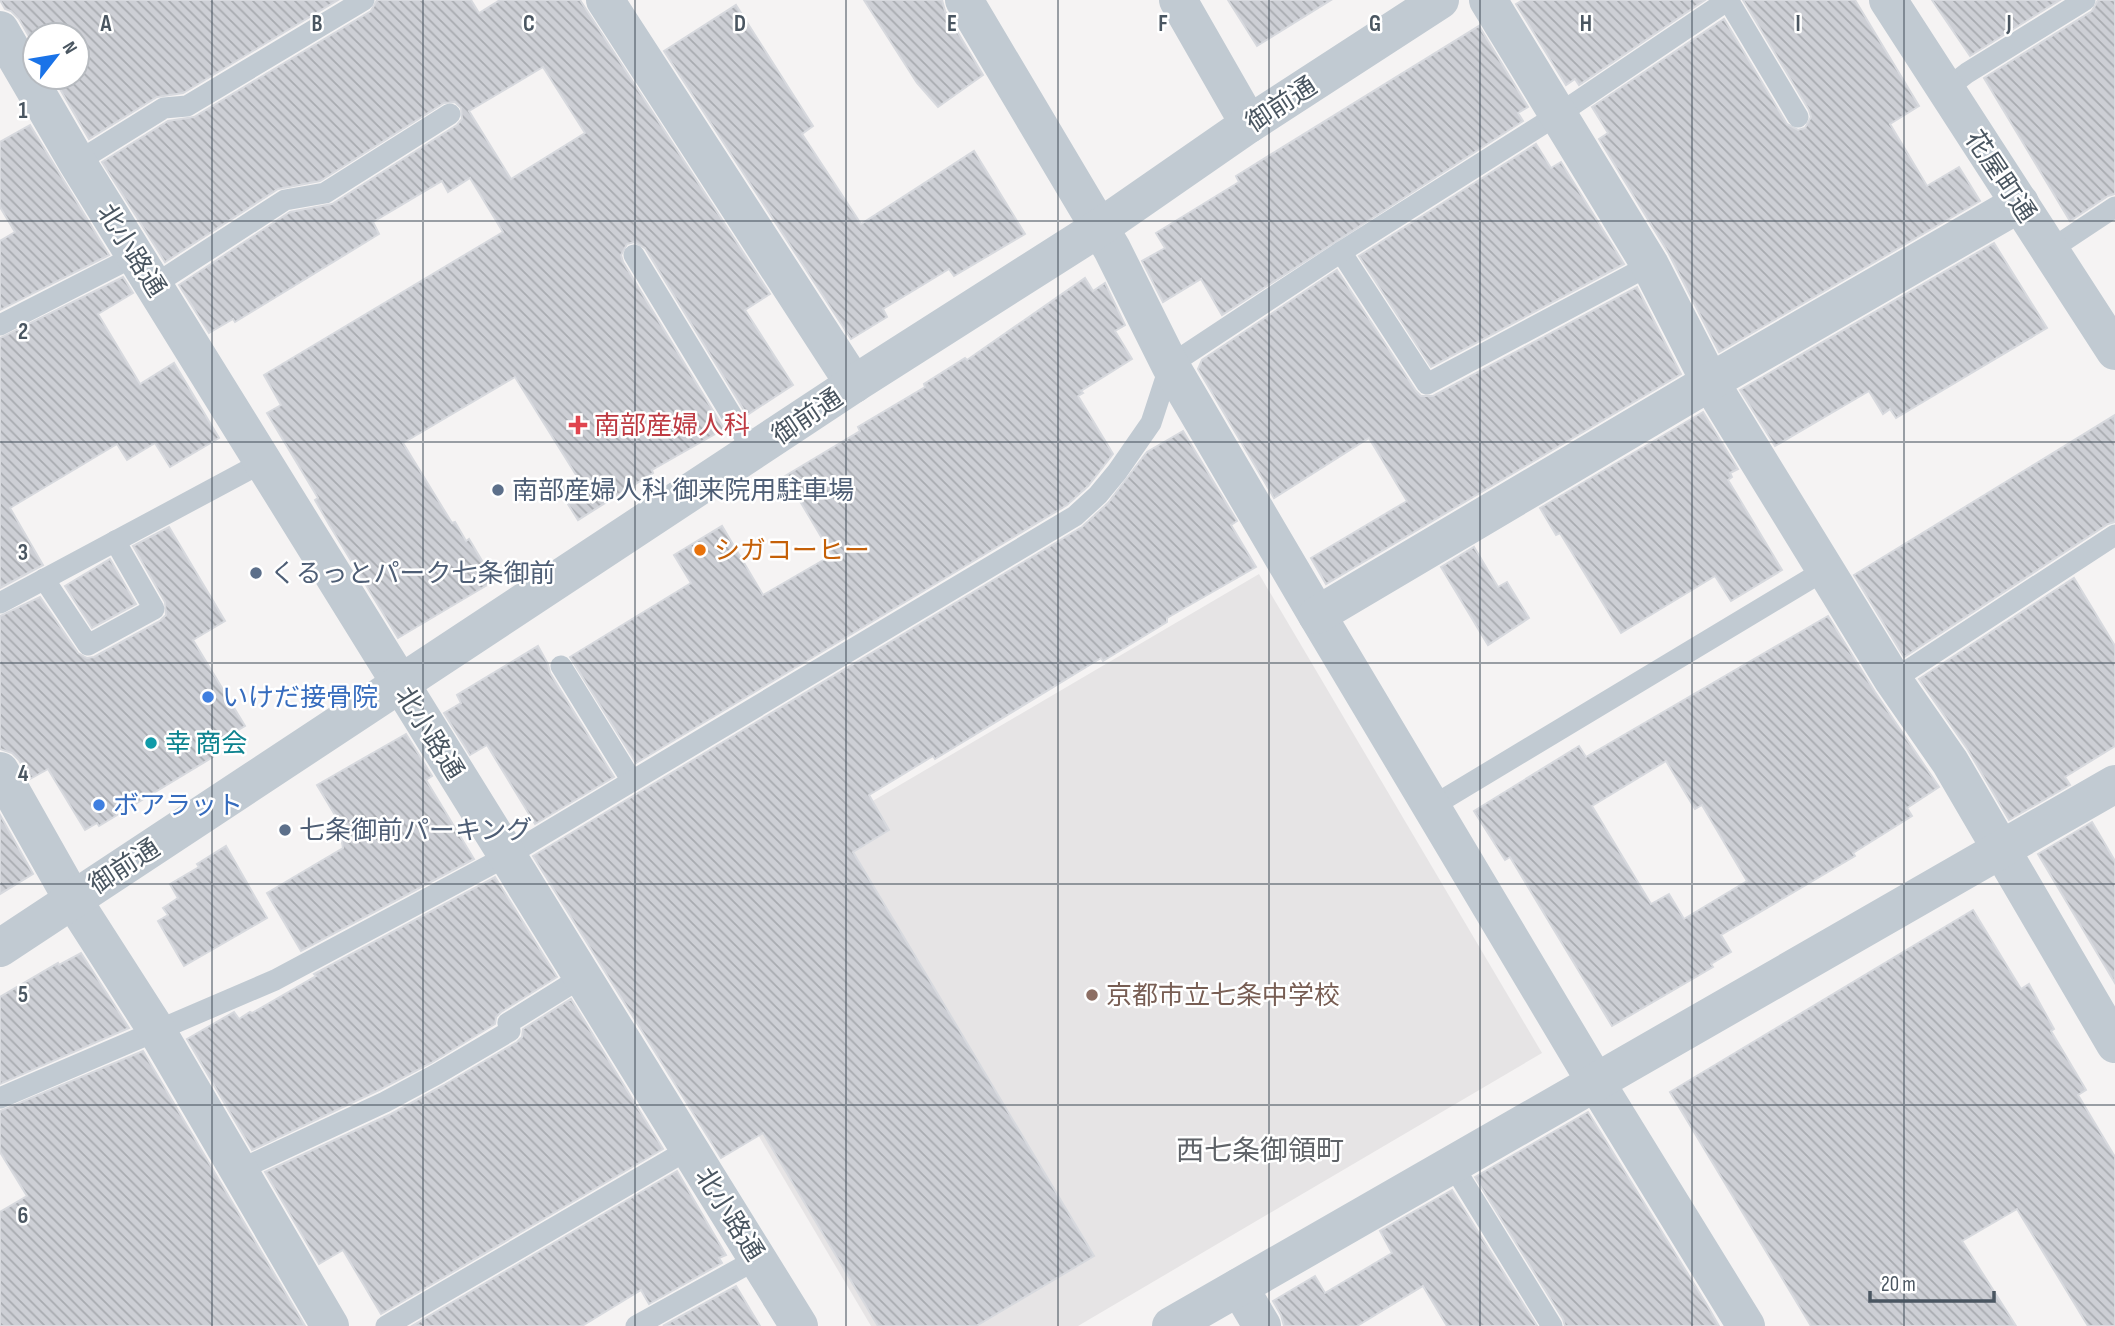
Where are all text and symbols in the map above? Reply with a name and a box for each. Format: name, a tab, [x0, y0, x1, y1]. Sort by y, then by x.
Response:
text: A	[100, 10, 113, 38]
text: B	[312, 10, 323, 38]
text: C	[523, 10, 535, 38]
text: D	[734, 10, 746, 38]
text: E	[947, 10, 957, 38]
text: F	[1158, 10, 1168, 38]
text: G	[1369, 10, 1381, 38]
text: H	[1580, 10, 1592, 38]
text: I	[1795, 10, 1801, 38]
text: J	[2005, 10, 2012, 38]
north arrow	[21, 21, 91, 91]
text: N	[57, 38, 82, 58]
street label: 御前通	[1241, 71, 1323, 140]
text: 1	[18, 97, 28, 125]
street label: 花屋町通	[1958, 125, 2042, 229]
street label: 北小路通	[90, 198, 171, 303]
text: 2	[18, 318, 28, 346]
street label: 御前通	[767, 383, 849, 452]
place label: 南部産婦人科	[594, 411, 750, 442]
marker: 南部産婦人科	[568, 415, 588, 435]
place label: 南部産婦人科 御来院用駐車場	[512, 476, 854, 507]
marker: 南部産婦人科 御来院用駐車場	[490, 482, 506, 498]
place label: シガコーヒー	[714, 536, 870, 567]
text: 3	[18, 539, 28, 567]
marker: シガコーヒー	[692, 542, 708, 558]
place label: くるっとパーク七条御前	[270, 559, 555, 590]
marker: くるっとパーク七条御前	[248, 565, 264, 581]
street label: 北小路通	[388, 681, 469, 786]
place label: いけだ接骨院	[222, 683, 378, 714]
marker: いけだ接骨院	[200, 689, 216, 705]
place label: 幸 商会	[165, 729, 247, 760]
marker: 幸 商会	[143, 735, 159, 751]
text: 4	[18, 760, 29, 788]
place label: ボアラット	[113, 791, 243, 822]
marker: ボアラット	[91, 797, 107, 813]
place label: 七条御前パーキング	[299, 816, 532, 847]
marker: 七条御前パーキング	[277, 822, 293, 838]
street label: 御前通	[84, 833, 166, 902]
text: 5	[18, 981, 28, 1009]
place label: 京都市立七条中学校	[1106, 981, 1340, 1012]
marker: 京都市立七条中学校	[1084, 987, 1100, 1003]
district label: 西七条御領町	[1176, 1135, 1344, 1168]
street label: 北小路通	[688, 1162, 769, 1267]
text: 6	[18, 1202, 28, 1230]
scale bar	[1870, 1260, 1994, 1304]
text: 20 m	[1881, 1272, 1916, 1297]

